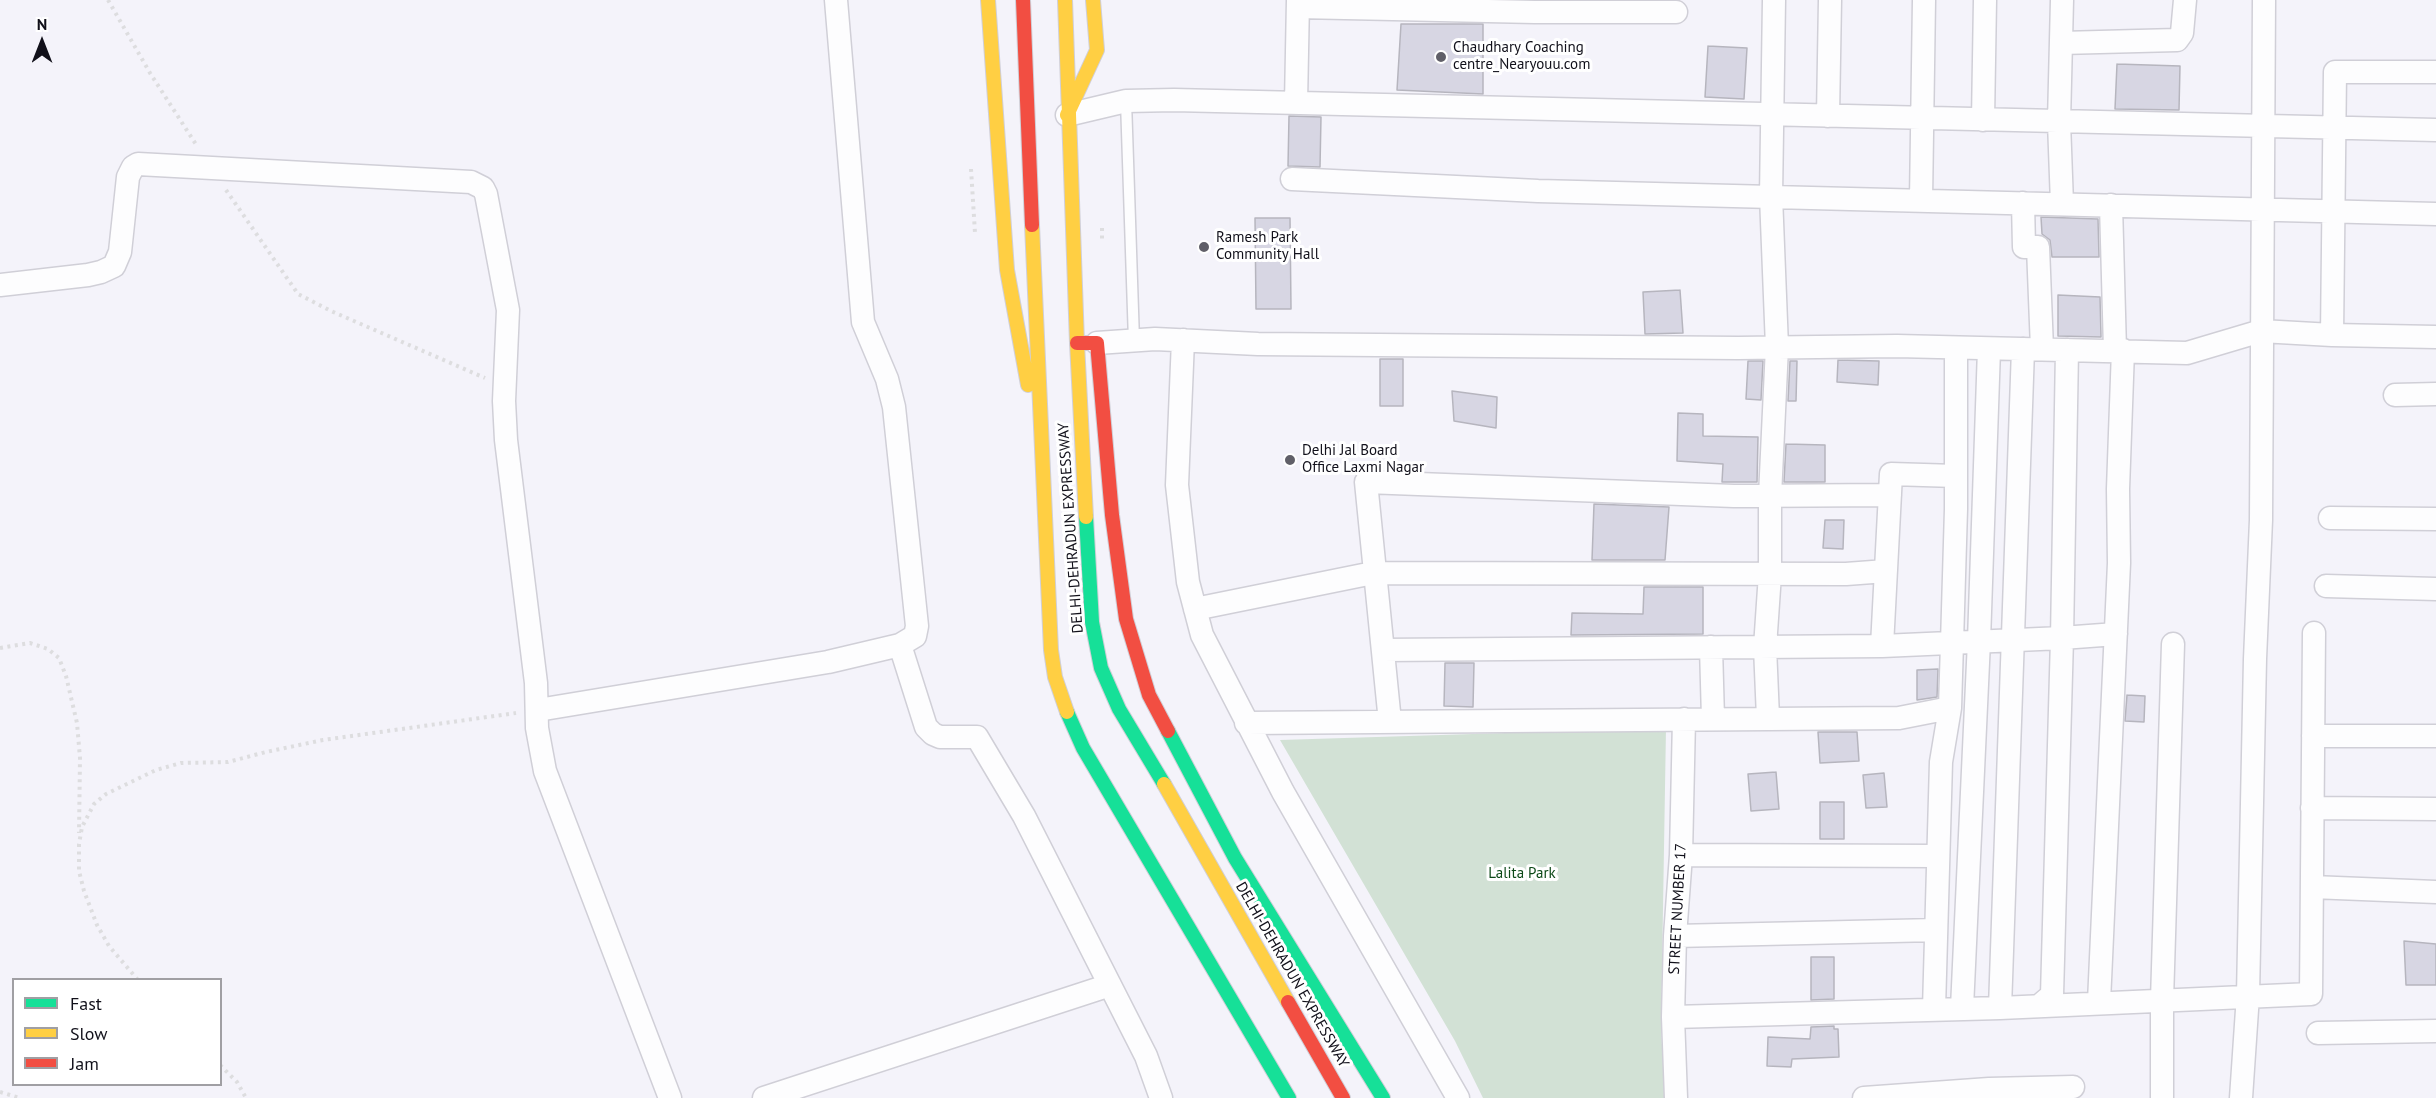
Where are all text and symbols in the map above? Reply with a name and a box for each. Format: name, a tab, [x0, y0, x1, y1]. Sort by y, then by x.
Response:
north arrow	[12, 12, 72, 72]
text: N	[37, 14, 47, 34]
place label: Chaudhary Coaching centre_Nearyouu.com	[1453, 39, 1590, 74]
marker: Chaudhary Coaching centre_Nearyouu.com	[1434, 50, 1448, 64]
place label: Ramesh Park Community Hall	[1216, 229, 1319, 264]
marker: Ramesh Park Community Hall	[1197, 240, 1211, 254]
street label: DELHI-DEHRADUN EXPRESSWAY	[1055, 422, 1087, 634]
place label: Delhi Jal Board Office Laxmi Nagar	[1302, 442, 1424, 477]
marker: Delhi Jal Board Office Laxmi Nagar	[1283, 453, 1297, 467]
street label: STREET NUMBER 17	[1666, 843, 1690, 975]
park label: Lalita Park	[1488, 865, 1556, 883]
street label: DELHI-DEHRADUN EXPRESSWAY	[1231, 879, 1353, 1071]
legend	[12, 978, 222, 1086]
text: Fast	[70, 992, 102, 1015]
text: Slow	[70, 1022, 108, 1045]
text: Jam	[70, 1052, 99, 1075]

